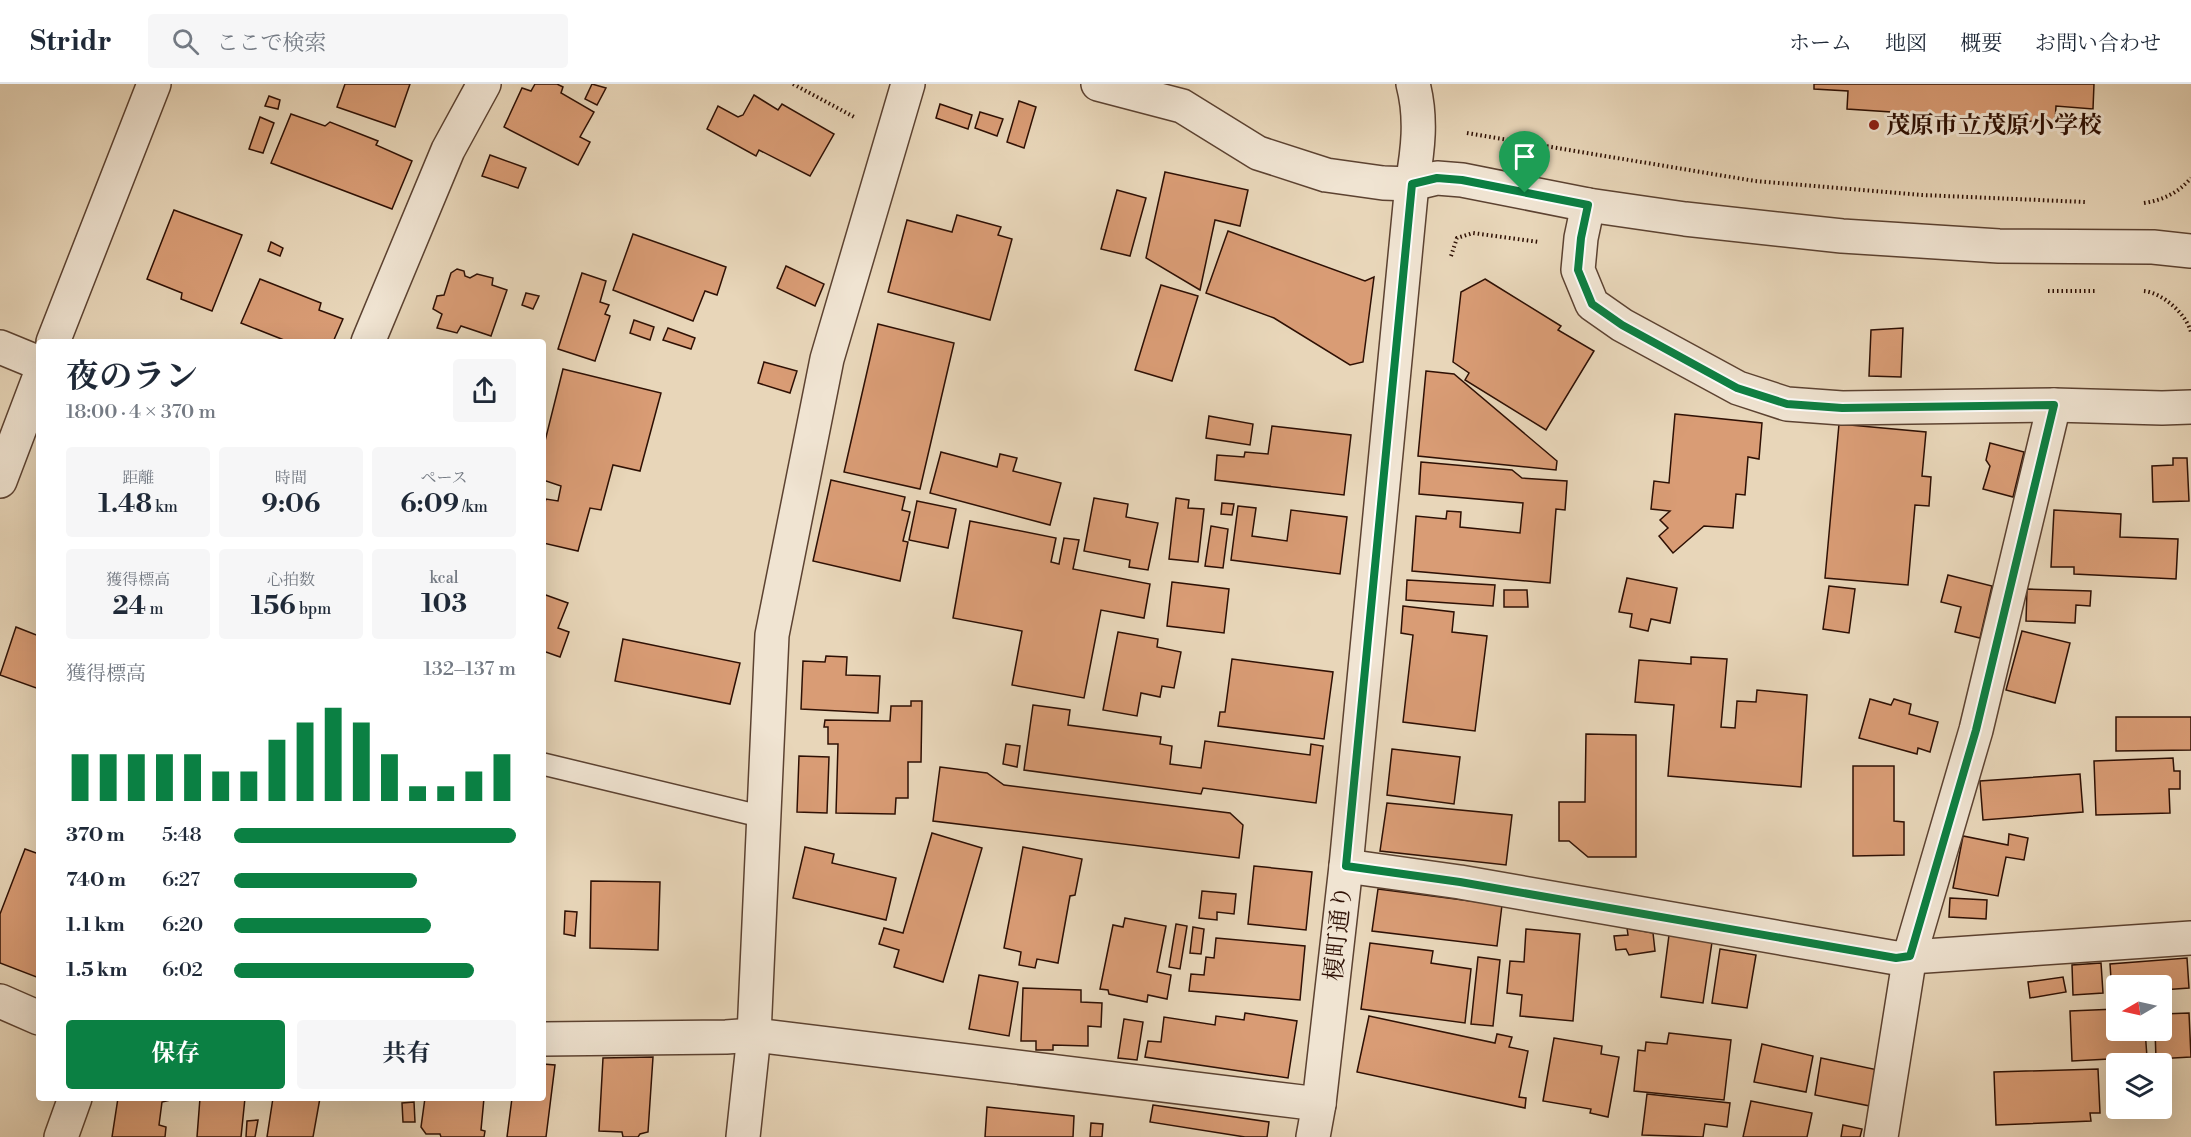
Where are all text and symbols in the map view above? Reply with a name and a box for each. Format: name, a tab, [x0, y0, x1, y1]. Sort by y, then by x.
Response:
search box	[148, 14, 568, 68]
text: Stridr	[30, 24, 112, 59]
icon: search	[169, 25, 202, 58]
text: ここで検索	[217, 30, 327, 57]
text: ホーム	[1789, 31, 1852, 57]
text: 地図	[1885, 31, 1927, 57]
text: 概要	[1960, 31, 2002, 57]
text: お問い合わせ	[2035, 31, 2161, 57]
place label: 茂原市立茂原小学校	[1886, 111, 2102, 141]
marker: 茂原市立茂原小学校	[1867, 118, 1881, 132]
pin	[1499, 131, 1550, 193]
icon: arrive	[1508, 140, 1541, 173]
text: 夜のラン	[66, 357, 198, 398]
button: share	[453, 359, 516, 422]
text: 18:00 · 4 × 370 m	[66, 400, 216, 425]
text: 距離	[122, 468, 154, 488]
text: 時間	[275, 468, 307, 488]
text: ペース	[420, 468, 468, 488]
text: 1.48	[98, 488, 152, 520]
text: 9:06	[262, 488, 320, 520]
text: 6:09	[400, 488, 459, 520]
text: km	[152, 497, 178, 517]
text: /km	[459, 497, 488, 517]
text: kcal	[429, 568, 459, 588]
text: 獲得標高	[106, 570, 170, 590]
text: 心拍数	[267, 570, 315, 590]
text: 103	[421, 588, 467, 620]
text: 24	[112, 590, 146, 622]
text: 156	[251, 590, 296, 622]
text: m	[146, 599, 164, 619]
text: bpm	[296, 599, 331, 619]
text: 132–137 m	[423, 657, 516, 682]
text: 獲得標高	[66, 662, 146, 687]
text: 370 m	[66, 823, 125, 848]
text: 5:48	[162, 823, 202, 848]
text: 740 m	[66, 868, 126, 893]
text: 6:27	[162, 868, 200, 893]
street label: 榎町通り	[1319, 884, 1359, 982]
text: 1.1 km	[66, 913, 125, 938]
text: 6:20	[162, 913, 203, 938]
text: 1.5 km	[66, 958, 127, 983]
text: 6:02	[162, 958, 203, 983]
north arrow	[2106, 975, 2172, 1041]
map controls	[2106, 975, 2172, 1119]
button: 保存	[66, 1020, 285, 1089]
button: 共有	[297, 1020, 516, 1089]
button: layers	[2106, 1053, 2172, 1119]

